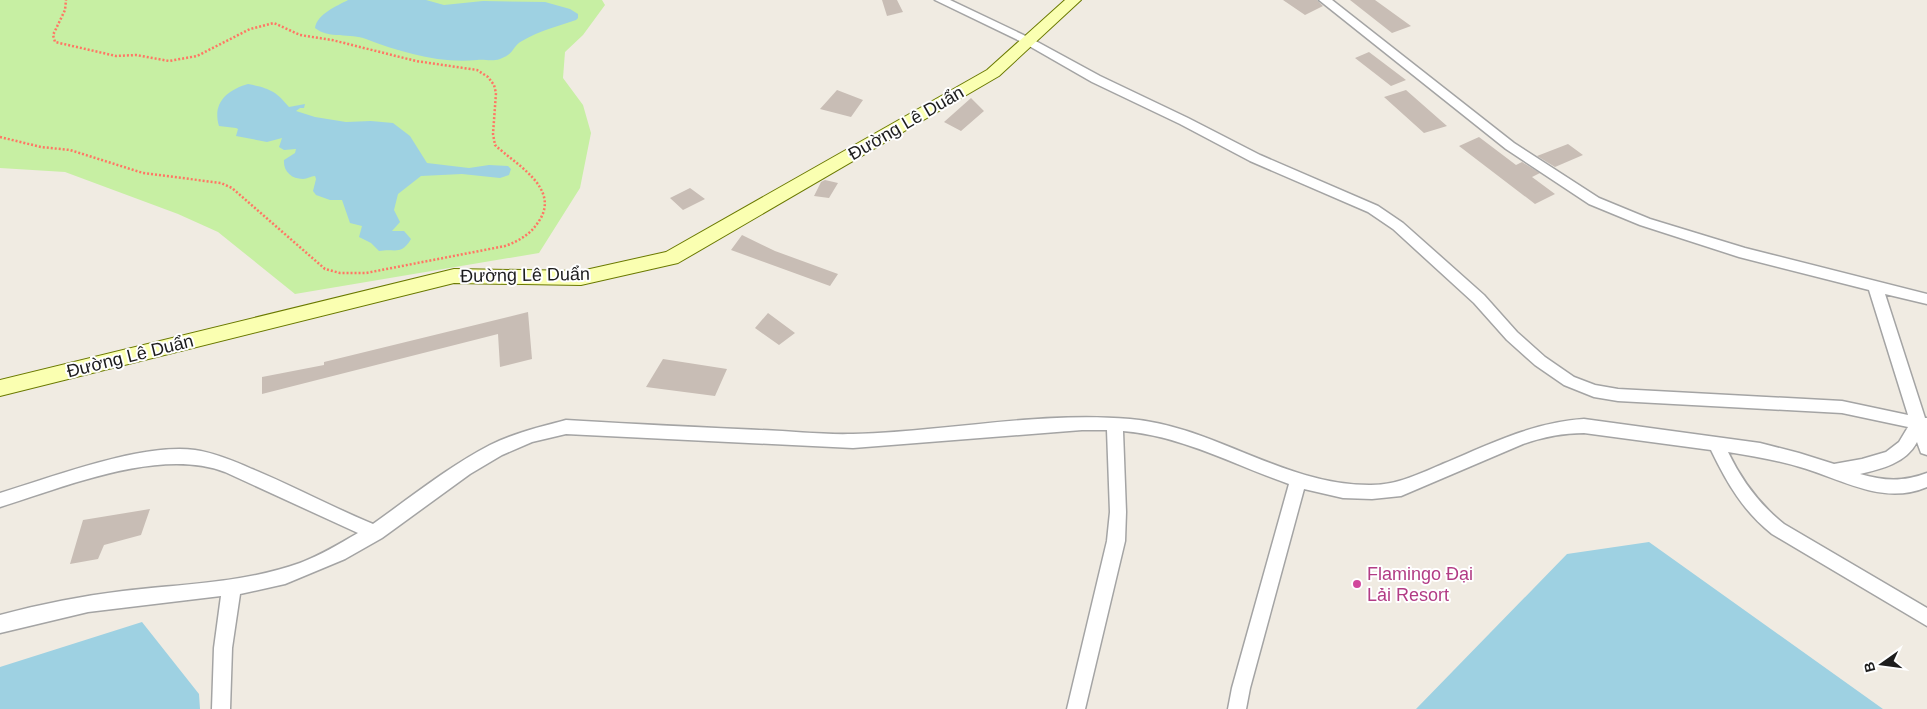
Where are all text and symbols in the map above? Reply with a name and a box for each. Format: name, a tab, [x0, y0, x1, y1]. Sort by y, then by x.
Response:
street label: Đường Lê Duẩn	[845, 82, 967, 164]
street label: Đường Lê Duẩn	[460, 264, 590, 286]
street label: Đường Lê Duẩn	[65, 331, 195, 381]
place label: Flamingo Đại Lải Resort	[1367, 564, 1473, 605]
marker: Flamingo Đại Lải Resort	[1351, 578, 1363, 590]
north arrow	[1857, 639, 1907, 689]
text: B	[1860, 660, 1878, 674]

